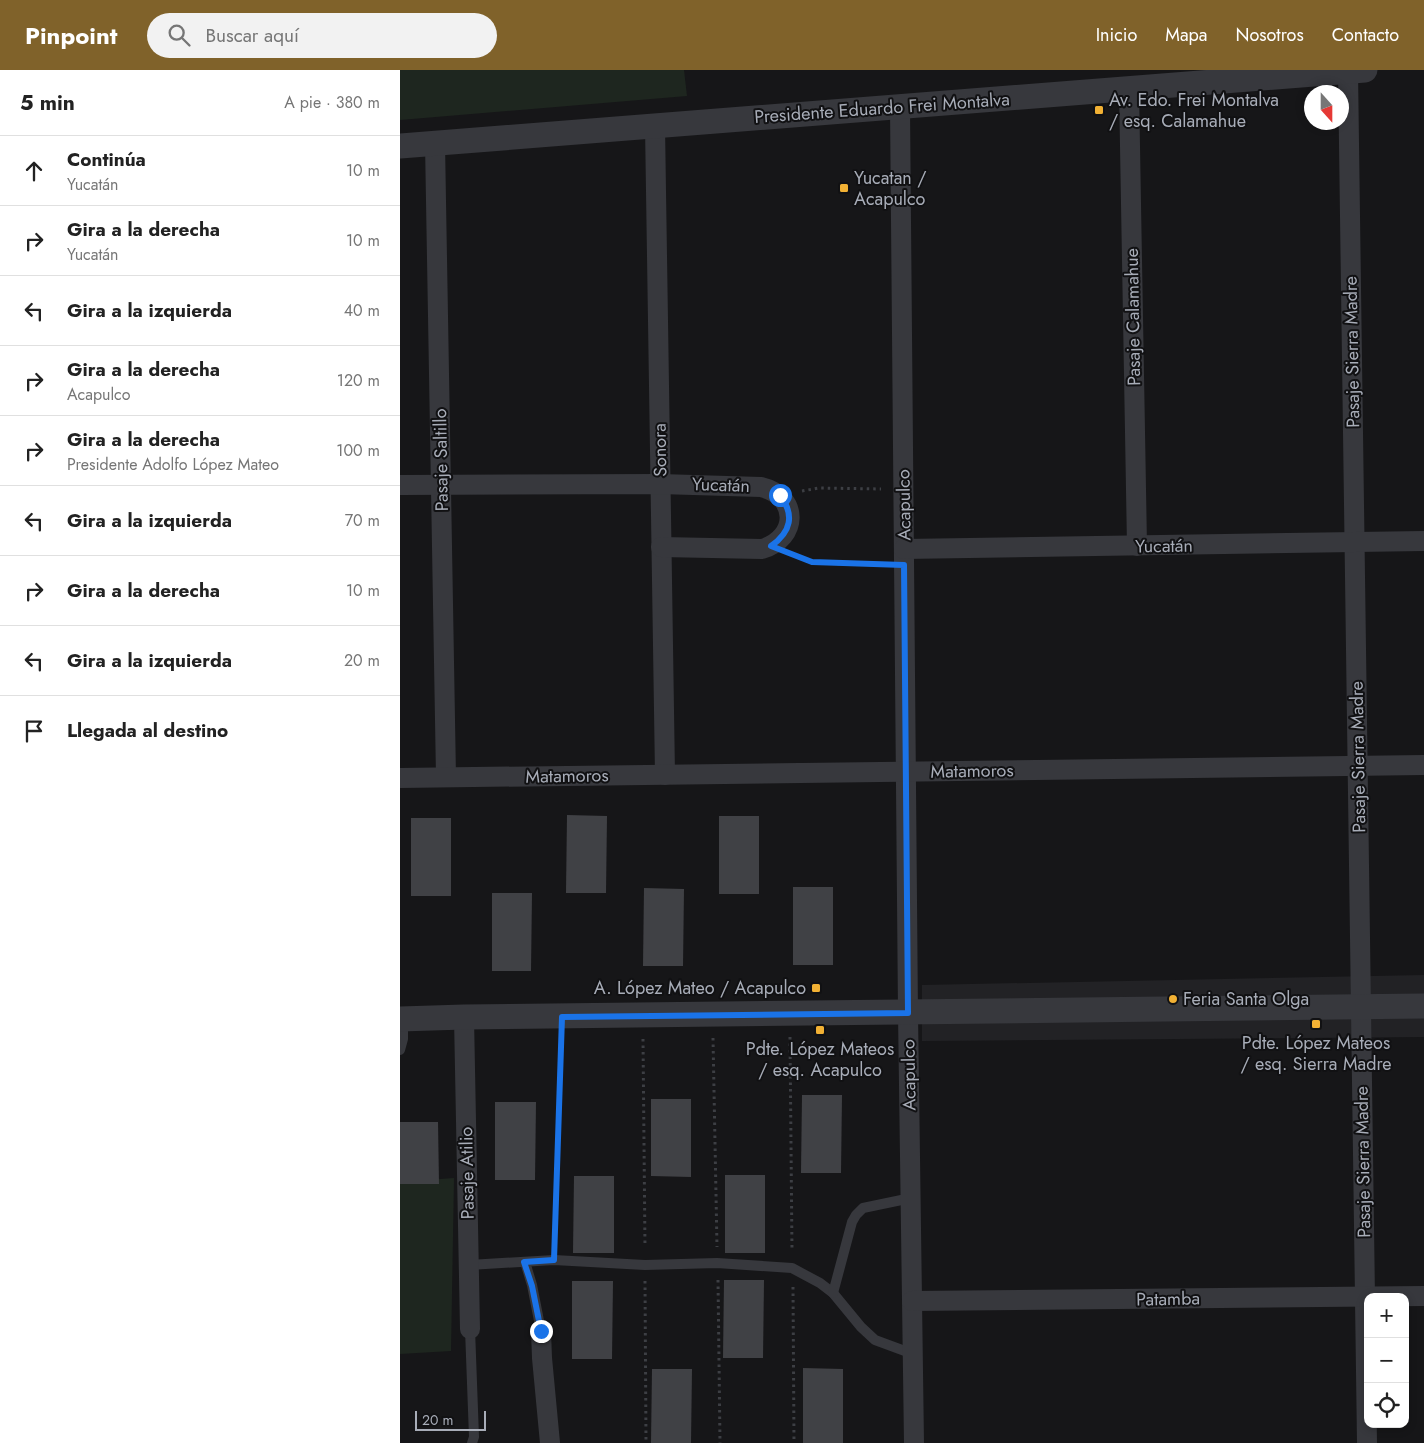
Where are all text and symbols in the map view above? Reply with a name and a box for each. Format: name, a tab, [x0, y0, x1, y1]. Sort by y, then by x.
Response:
search box	[147, 13, 497, 58]
text: Pinpoint	[25, 18, 117, 53]
icon: search	[165, 21, 193, 49]
text: Buscar aquí	[205, 22, 299, 49]
text: Inicio	[1096, 22, 1137, 48]
text: Mapa	[1165, 22, 1207, 48]
text: Nosotros	[1235, 22, 1304, 48]
text: Contacto	[1332, 22, 1399, 48]
north arrow	[1304, 85, 1349, 130]
street label: Presidente Eduardo Frei Montalva	[753, 86, 1011, 130]
place label: Av. Edo. Frei Montalva / esq. Calamahue	[1109, 87, 1279, 134]
text: 5 min	[20, 88, 75, 118]
text: A pie · 380 m	[284, 91, 380, 114]
marker: Av. Edo. Frei Montalva / esq. Calamahue	[1093, 104, 1105, 116]
text: Continúa	[67, 146, 146, 173]
icon: ahead	[20, 157, 48, 185]
text: 10 m	[346, 159, 380, 182]
place label: Yucatan / Acapulco	[854, 165, 926, 212]
text: Yucatán	[67, 173, 118, 196]
marker: Yucatan / Acapulco	[838, 182, 850, 194]
text: Gira a la derecha	[67, 216, 220, 243]
icon: right	[20, 227, 48, 255]
text: 10 m	[346, 229, 380, 252]
text: Yucatán	[67, 243, 118, 266]
street label: Pasaje Calamahue	[1119, 248, 1147, 386]
street label: Pasaje Sierra Madre	[1338, 276, 1366, 428]
icon: left	[20, 297, 48, 325]
text: Gira a la izquierda	[67, 297, 232, 324]
text: 40 m	[344, 299, 380, 322]
text: Gira a la derecha	[67, 356, 220, 383]
icon: right	[20, 367, 48, 395]
text: 120 m	[337, 369, 380, 392]
text: Acapulco	[67, 383, 131, 406]
street label: Pasaje Saltillo	[427, 408, 455, 512]
street label: Sonora	[647, 423, 673, 477]
text: Gira a la derecha	[67, 426, 220, 453]
icon: right	[20, 437, 48, 465]
text: 100 m	[336, 439, 380, 462]
text: Presidente Adolfo López Mateo	[67, 453, 279, 476]
street label: Acapulco	[890, 469, 918, 541]
street label: Yucatán	[692, 471, 750, 499]
route start	[769, 484, 792, 507]
icon: left	[20, 507, 48, 535]
text: Gira a la izquierda	[67, 507, 232, 534]
text: 70 m	[345, 509, 380, 532]
street label: Yucatán	[1135, 532, 1193, 560]
icon: right	[20, 577, 48, 605]
text: Gira a la derecha	[67, 577, 220, 604]
text: 10 m	[346, 579, 380, 602]
icon: left	[20, 647, 48, 675]
text: Gira a la izquierda	[67, 647, 232, 674]
text: 20 m	[344, 649, 380, 672]
street label: Pasaje Sierra Madre	[1344, 681, 1372, 833]
icon: arrive	[20, 717, 48, 745]
text: Llegada al destino	[67, 717, 228, 744]
street label: Matamoros	[930, 757, 1014, 785]
street label: Matamoros	[525, 762, 609, 790]
place label: A. López Mateo / Acapulco	[594, 975, 806, 1001]
marker: A. López Mateo / Acapulco	[810, 982, 822, 994]
place label: Feria Santa Olga	[1183, 986, 1309, 1012]
marker: Feria Santa Olga	[1167, 993, 1179, 1005]
marker: Pdte. López Mateos / esq. Sierra Madre	[1310, 1018, 1322, 1030]
marker: Pdte. López Mateos / esq. Acapulco	[814, 1024, 826, 1036]
place label: Pdte. López Mateos / esq. Sierra Madre	[1240, 1030, 1392, 1077]
place label: Pdte. López Mateos / esq. Acapulco	[746, 1036, 894, 1083]
street label: Acapulco	[895, 1039, 923, 1111]
street label: Pasaje Sierra Madre	[1349, 1086, 1377, 1238]
street label: Pasaje Atilio	[453, 1126, 481, 1220]
street label: Patamba	[1136, 1285, 1200, 1313]
map controls	[1364, 1293, 1409, 1428]
button: +	[1364, 1293, 1409, 1338]
route end	[530, 1320, 553, 1343]
button: −	[1364, 1338, 1409, 1383]
button: locate	[1364, 1383, 1409, 1428]
scale bar	[415, 1408, 486, 1431]
text: 20 m	[422, 1410, 454, 1430]

